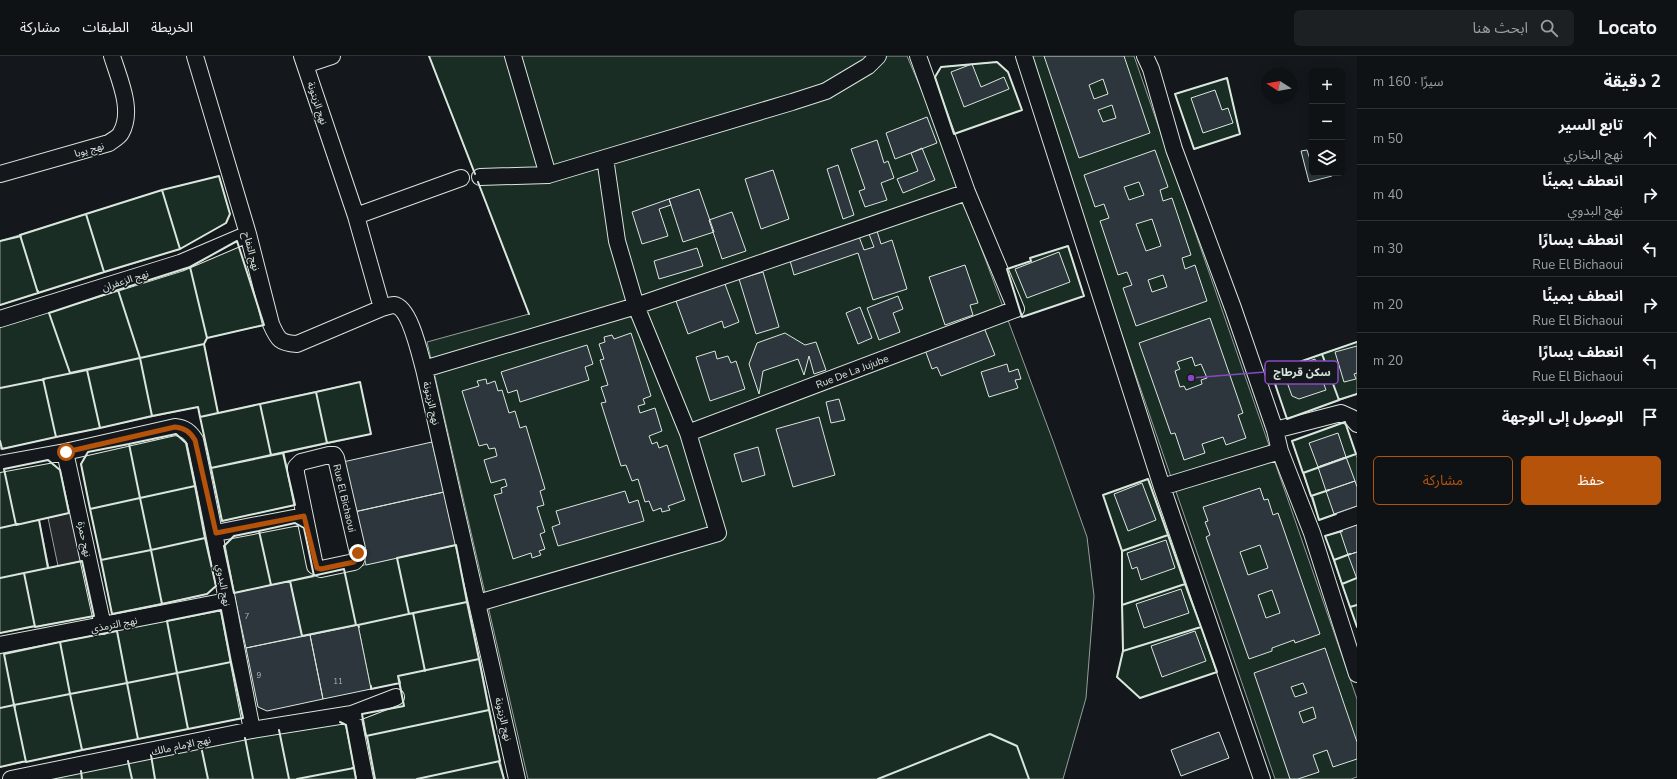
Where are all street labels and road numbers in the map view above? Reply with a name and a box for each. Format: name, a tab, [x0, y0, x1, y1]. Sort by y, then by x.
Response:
street label: نهج الزيتونة	[304, 80, 331, 127]
street label: نهج يوبا	[73, 139, 106, 161]
street label: نهج التفاح	[239, 230, 263, 273]
street label: نهج الزعفران	[100, 267, 151, 295]
street label: Rue De La Jujube	[814, 352, 891, 392]
street label: نهج الزيتونة	[419, 380, 443, 427]
street label: Rue El Bichaoui	[329, 463, 359, 534]
street label: نهج حمزة	[74, 520, 94, 559]
street label: نهج البدوي	[212, 563, 234, 608]
street label: نهج الترمذي	[90, 614, 139, 637]
street label: نهج الزيتونة	[491, 696, 515, 743]
street label: نهج الإمام مالك	[150, 733, 213, 760]

